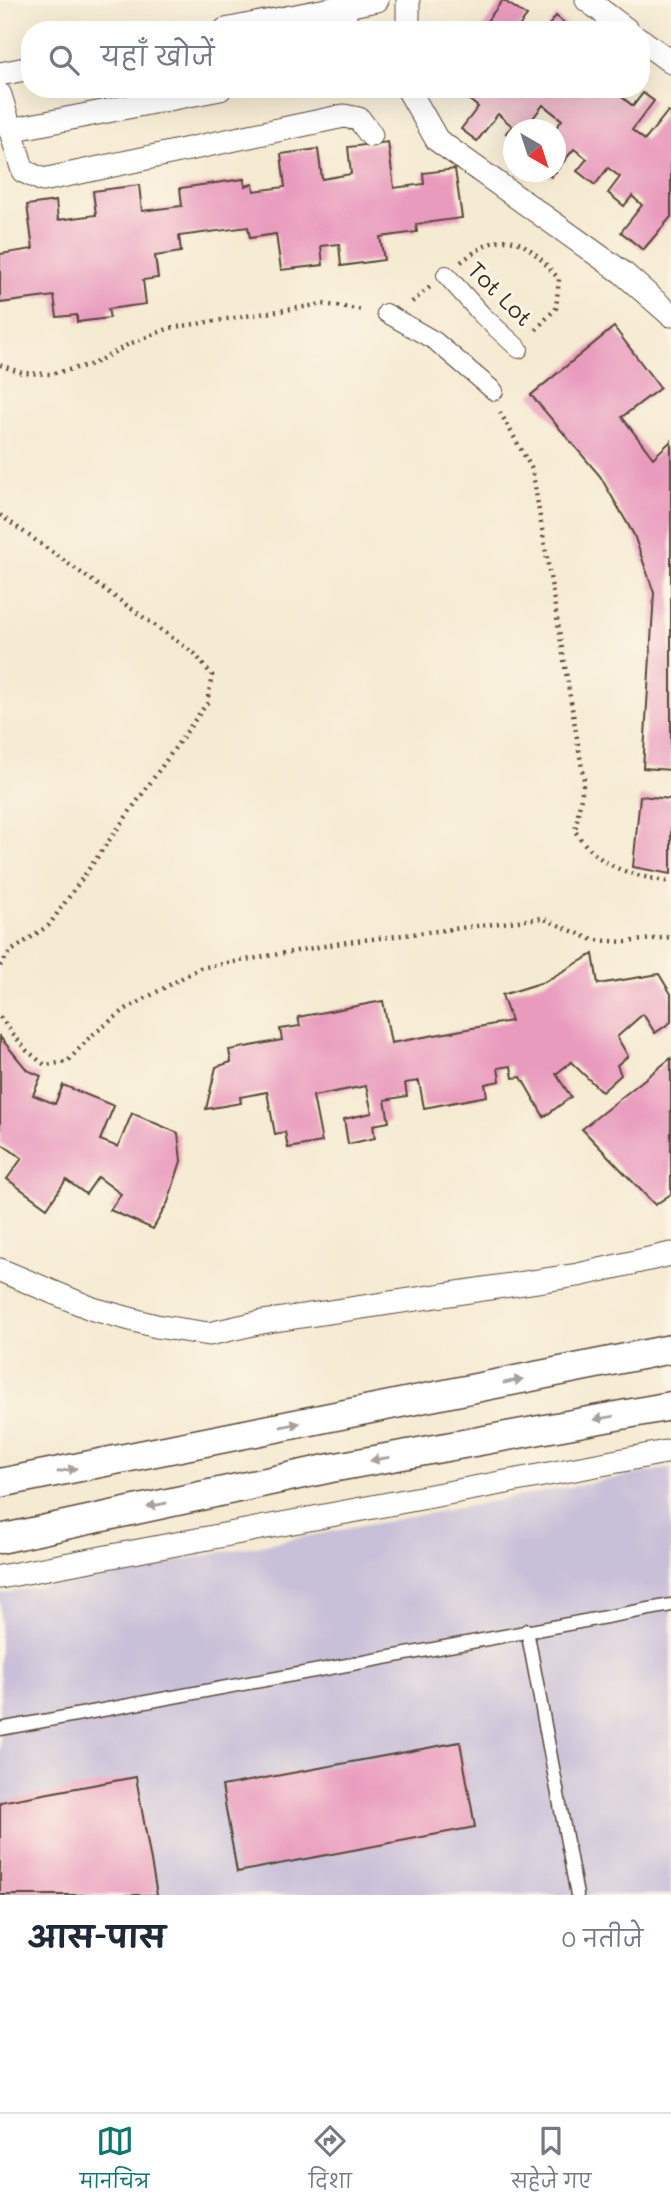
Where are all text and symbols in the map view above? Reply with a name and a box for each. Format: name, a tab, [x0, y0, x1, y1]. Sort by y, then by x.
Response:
search box	[21, 21, 650, 98]
text: यहाँ खोजें	[101, 39, 214, 73]
icon: search	[45, 41, 83, 79]
north arrow	[503, 119, 566, 182]
street label: Tot Lot	[462, 254, 540, 332]
one-way arrow	[502, 1375, 524, 1386]
one-way arrow	[593, 1413, 615, 1424]
one-way arrow	[279, 1420, 301, 1431]
one-way arrow	[369, 1454, 391, 1465]
one-way arrow	[56, 1464, 78, 1475]
one-way arrow	[146, 1500, 168, 1511]
text: आस-पास	[28, 1916, 166, 1956]
text: 0 नतीजे	[562, 1923, 643, 1953]
tab: मानचित्र	[80, 2122, 149, 2202]
tab: दिशा	[309, 2122, 352, 2202]
tab: सहेजे गए	[511, 2122, 591, 2202]

